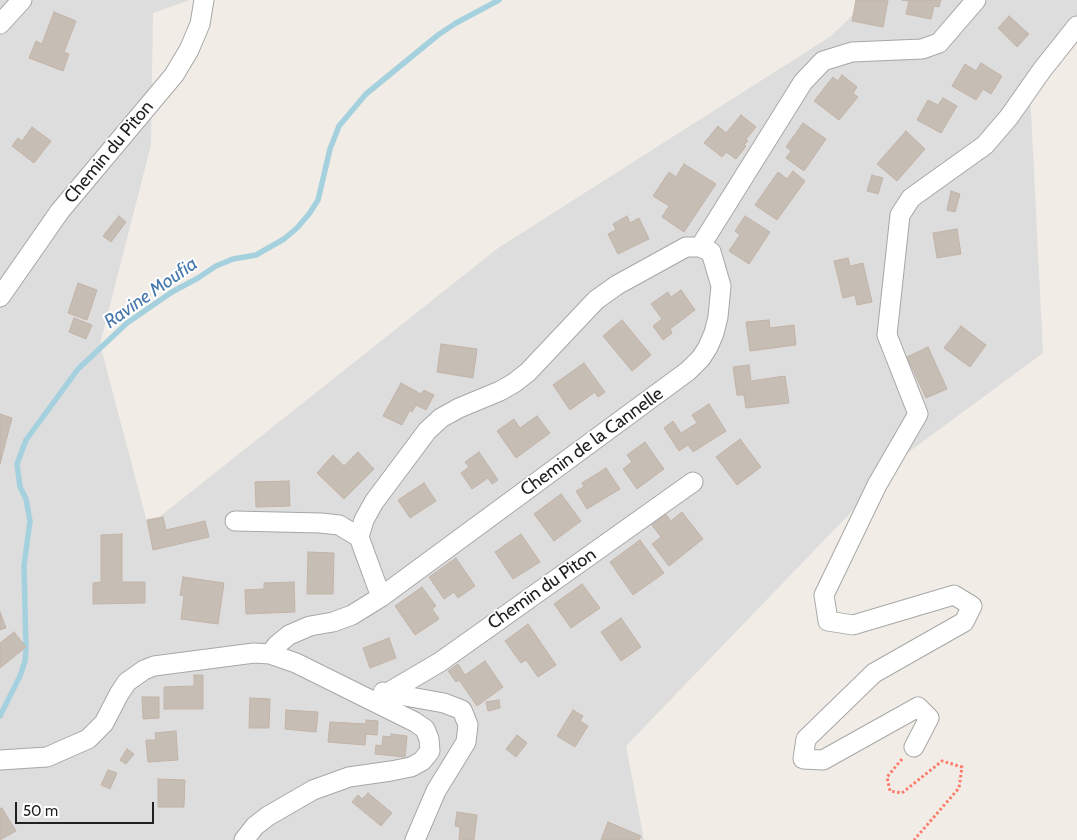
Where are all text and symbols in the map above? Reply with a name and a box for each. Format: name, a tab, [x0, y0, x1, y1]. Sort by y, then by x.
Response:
street label: Chemin du Piton	[60, 96, 158, 208]
water label: Ravine Moufia	[100, 252, 202, 334]
street label: Chemin de la Cannelle	[517, 383, 667, 501]
street label: Chemin du Piton	[484, 544, 600, 634]
scale bar	[18, 792, 156, 824]
text: 50 m	[23, 802, 58, 820]

